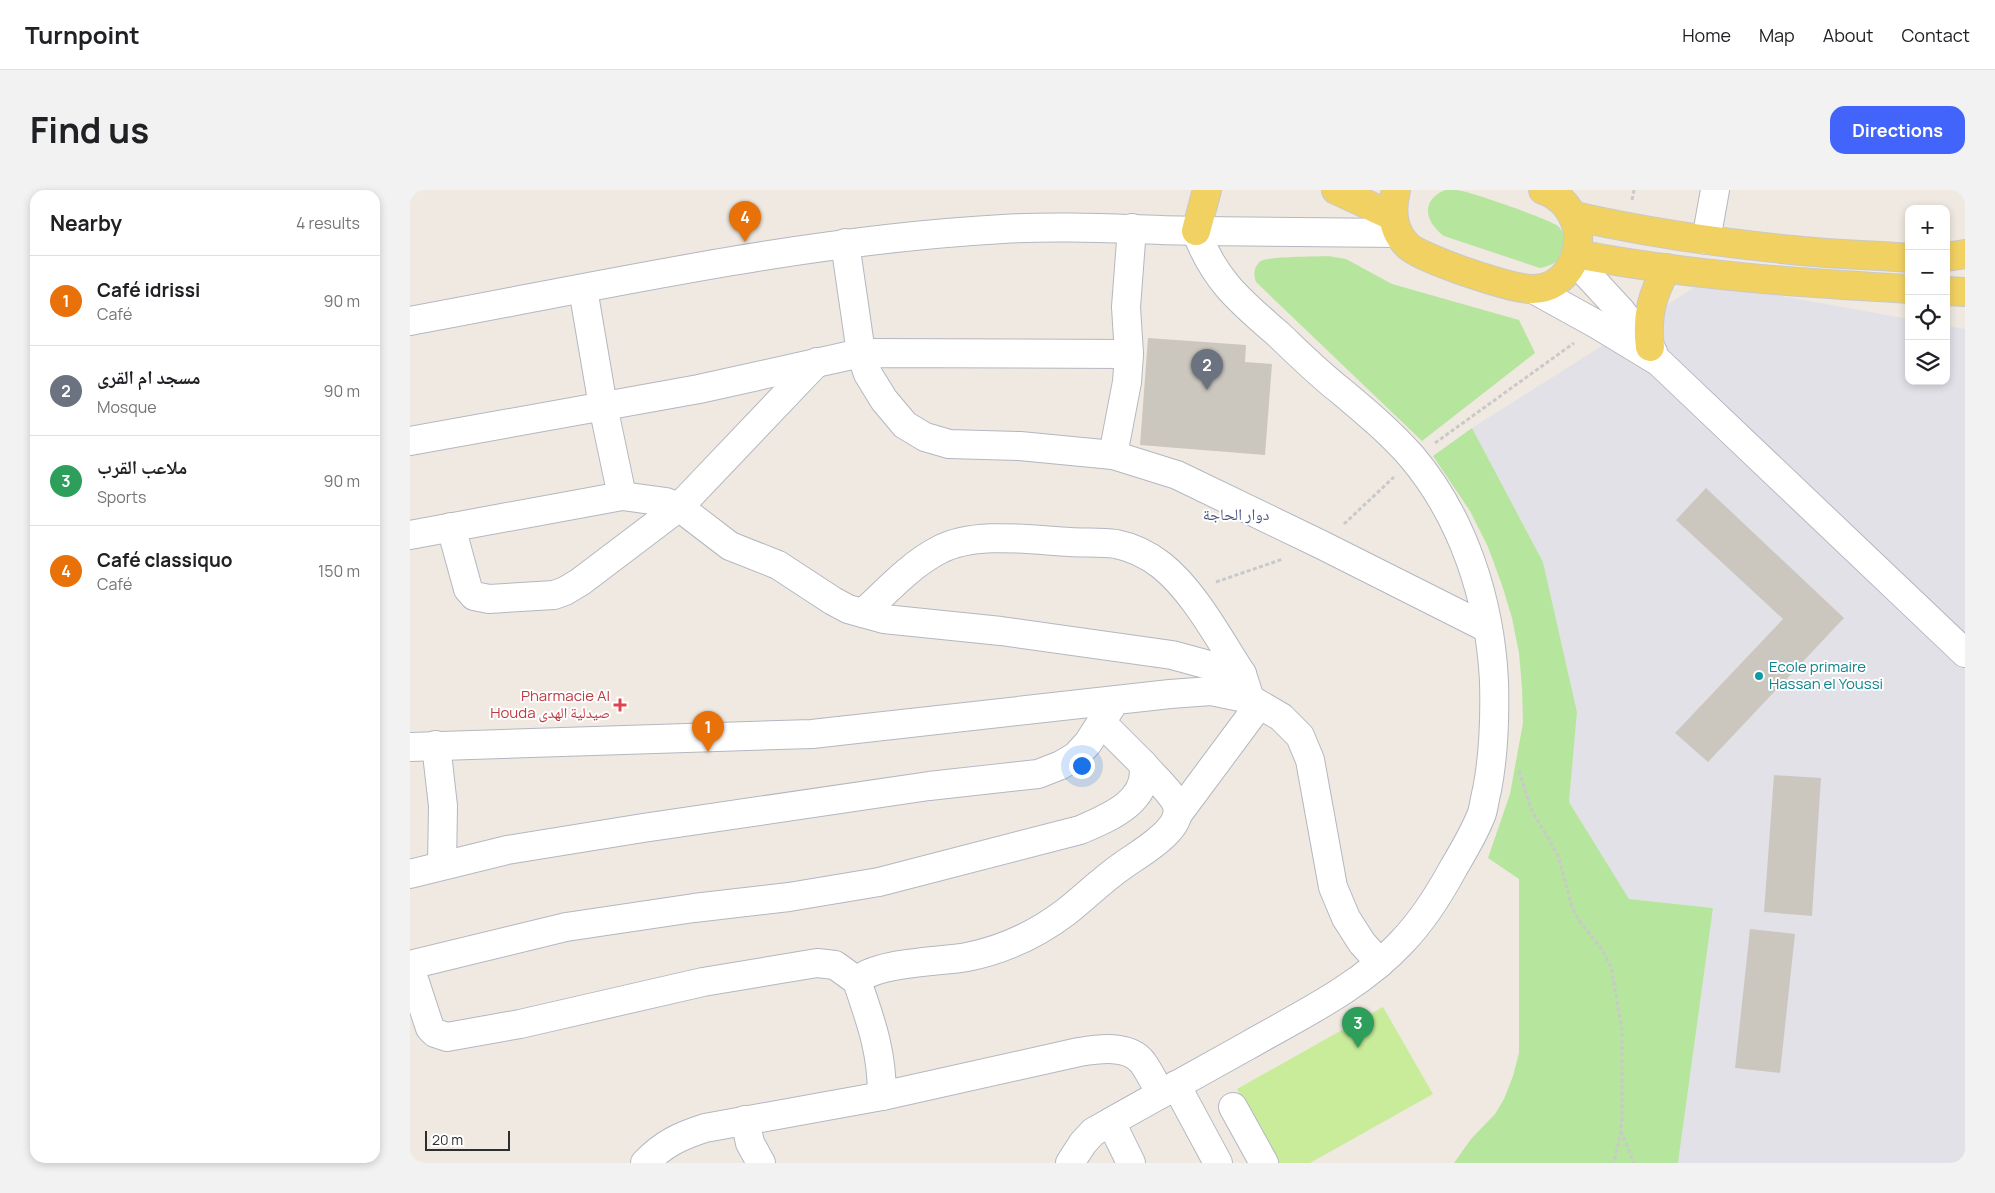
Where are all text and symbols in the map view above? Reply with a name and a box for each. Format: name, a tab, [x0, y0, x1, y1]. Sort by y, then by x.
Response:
text: Turnpoint	[25, 18, 140, 51]
text: Home	[1682, 23, 1731, 47]
text: Map	[1759, 23, 1795, 47]
text: About	[1823, 23, 1873, 47]
text: Contact	[1901, 23, 1970, 47]
text: Find us	[30, 106, 149, 154]
button: Directions	[1830, 106, 1965, 154]
pin: 4	[729, 201, 761, 242]
map controls	[1905, 205, 1950, 385]
button: +	[1905, 205, 1950, 250]
text: Nearby	[50, 209, 122, 237]
text: 4 results	[296, 212, 360, 234]
button: −	[1905, 250, 1950, 295]
text: Café idrissi	[97, 277, 200, 303]
text: 1	[62, 290, 70, 312]
text: 90 m	[324, 290, 360, 312]
button: locate	[1905, 295, 1950, 340]
text: Café	[97, 303, 132, 325]
button: layers	[1905, 340, 1950, 385]
pin: 2	[1191, 349, 1223, 390]
text: مسجد ام القرى	[97, 364, 200, 390]
text: 2	[61, 380, 71, 402]
text: 90 m	[324, 380, 360, 402]
text: Mosque	[97, 396, 157, 418]
text: ملاعب القرب	[97, 454, 187, 480]
text: 3	[61, 470, 71, 492]
text: 90 m	[324, 470, 360, 492]
text: Sports	[97, 486, 146, 508]
district label: دوار الحاجة	[1203, 503, 1269, 525]
text: Café classiquo	[97, 547, 233, 573]
text: 4	[61, 560, 71, 582]
text: 150 m	[318, 560, 360, 582]
text: Café	[97, 573, 132, 595]
place label: Ecole primaire Hassan el Youssi	[1769, 656, 1883, 694]
marker: Ecole primaire Hassan el Youssi	[1753, 670, 1765, 682]
place label: Pharmacie Al Houda صيدلية الهدى	[490, 685, 610, 723]
marker: Pharmacie Al Houda صيدلية الهدى	[614, 699, 626, 711]
pin: 1	[692, 711, 724, 752]
your location	[1069, 753, 1095, 779]
pin: 3	[1342, 1007, 1374, 1048]
scale bar	[425, 1128, 510, 1151]
text: 20 m	[432, 1130, 463, 1149]

